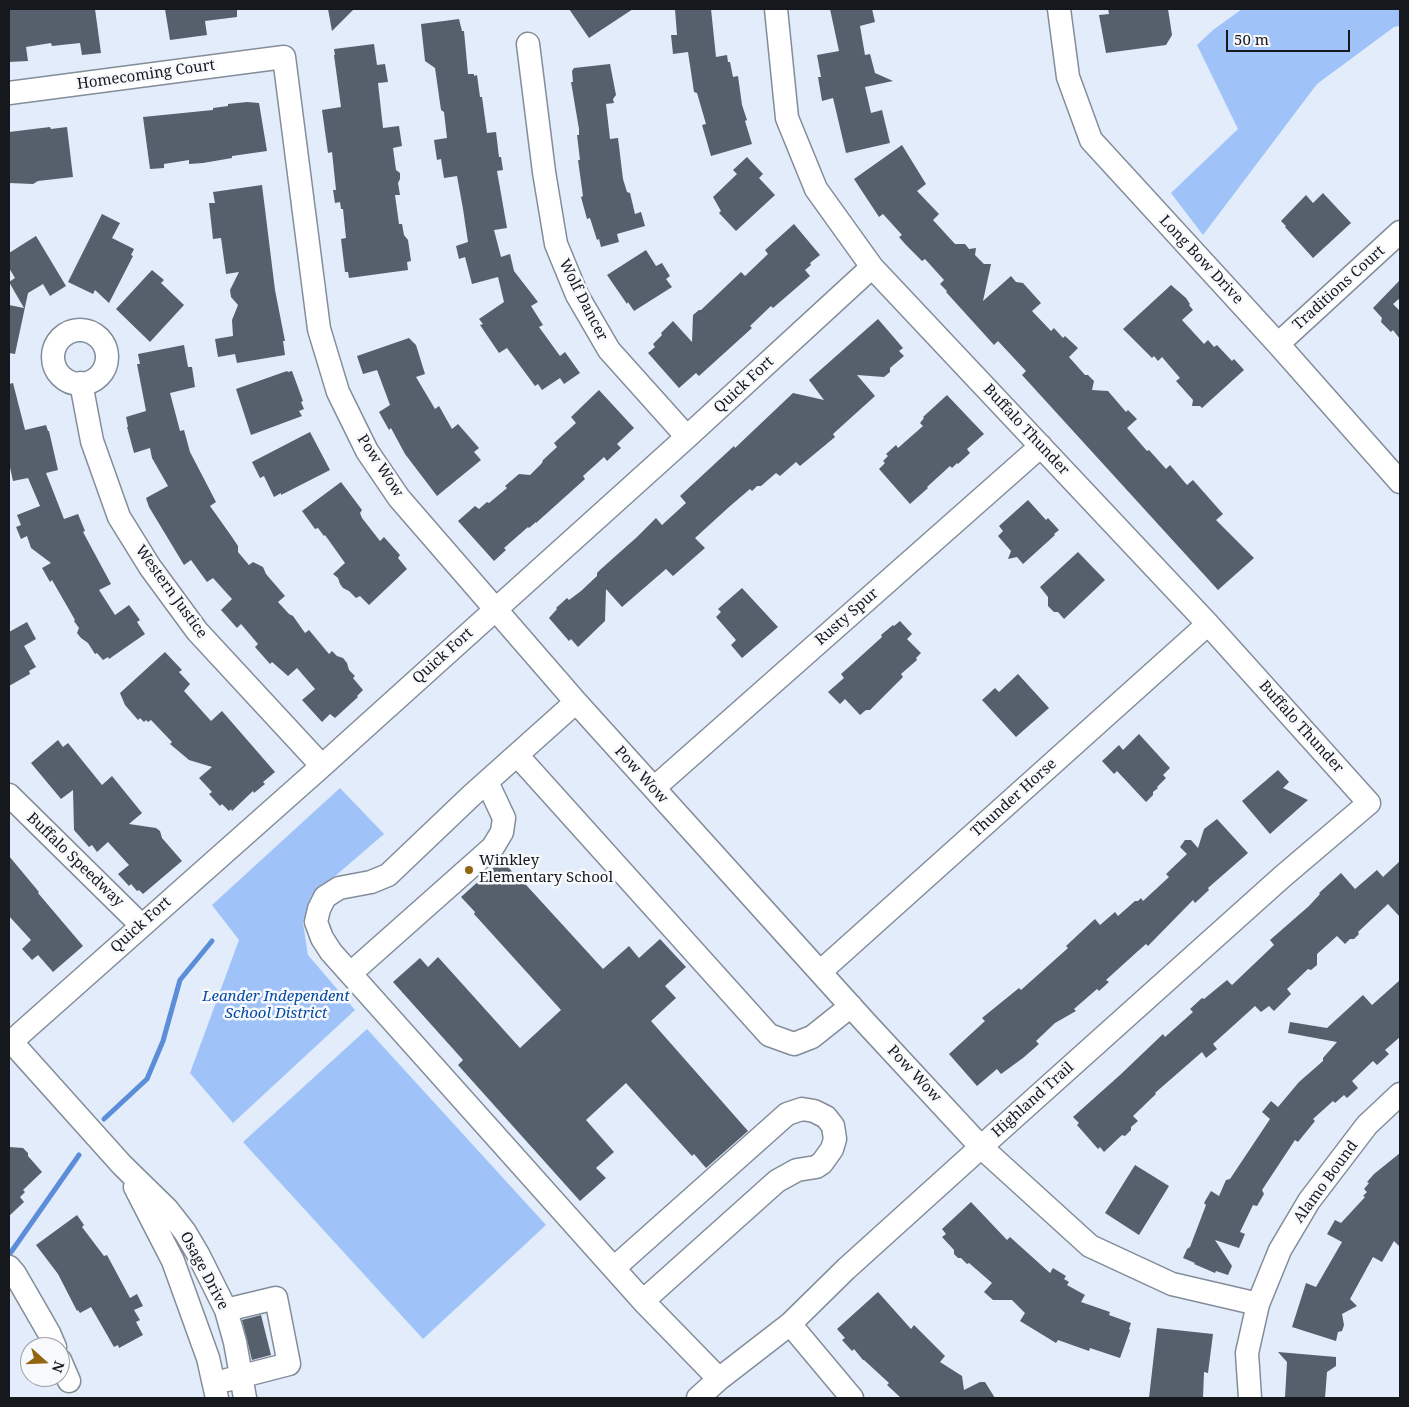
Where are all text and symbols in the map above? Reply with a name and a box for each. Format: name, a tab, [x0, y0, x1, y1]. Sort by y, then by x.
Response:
scale bar	[1229, 20, 1353, 52]
text: 50 m	[1234, 29, 1269, 49]
street label: Homecoming Court	[76, 56, 216, 94]
street label: Long Bow Drive	[1155, 212, 1247, 308]
street label: Traditions Court	[1289, 242, 1389, 334]
street label: Wolf Dancer	[555, 256, 611, 344]
street label: Quick Fort	[711, 353, 777, 417]
street label: Buffalo Thunder	[979, 381, 1073, 479]
street label: Pow Wow	[353, 431, 407, 501]
street label: Western Justice	[131, 542, 211, 642]
street label: Rusty Spur	[812, 585, 882, 649]
street label: Quick Fort	[409, 624, 477, 688]
street label: Buffalo Thunder	[1255, 677, 1347, 777]
street label: Pow Wow	[611, 743, 671, 807]
street label: Thunder Horse	[968, 755, 1060, 841]
street label: Buffalo Speedway	[23, 809, 127, 911]
place label: Winkley Elementary School	[479, 852, 613, 887]
marker: Winkley Elementary School	[463, 864, 475, 876]
street label: Quick Fort	[107, 893, 175, 957]
park label: Leander Independent School District	[202, 988, 350, 1023]
street label: Pow Wow	[883, 1042, 945, 1106]
street label: Highland Trail	[988, 1059, 1078, 1141]
street label: Alamo Bound	[1290, 1137, 1362, 1227]
street label: Osage Drive	[176, 1229, 232, 1313]
north arrow	[20, 1337, 70, 1387]
text: N	[48, 1359, 69, 1375]

